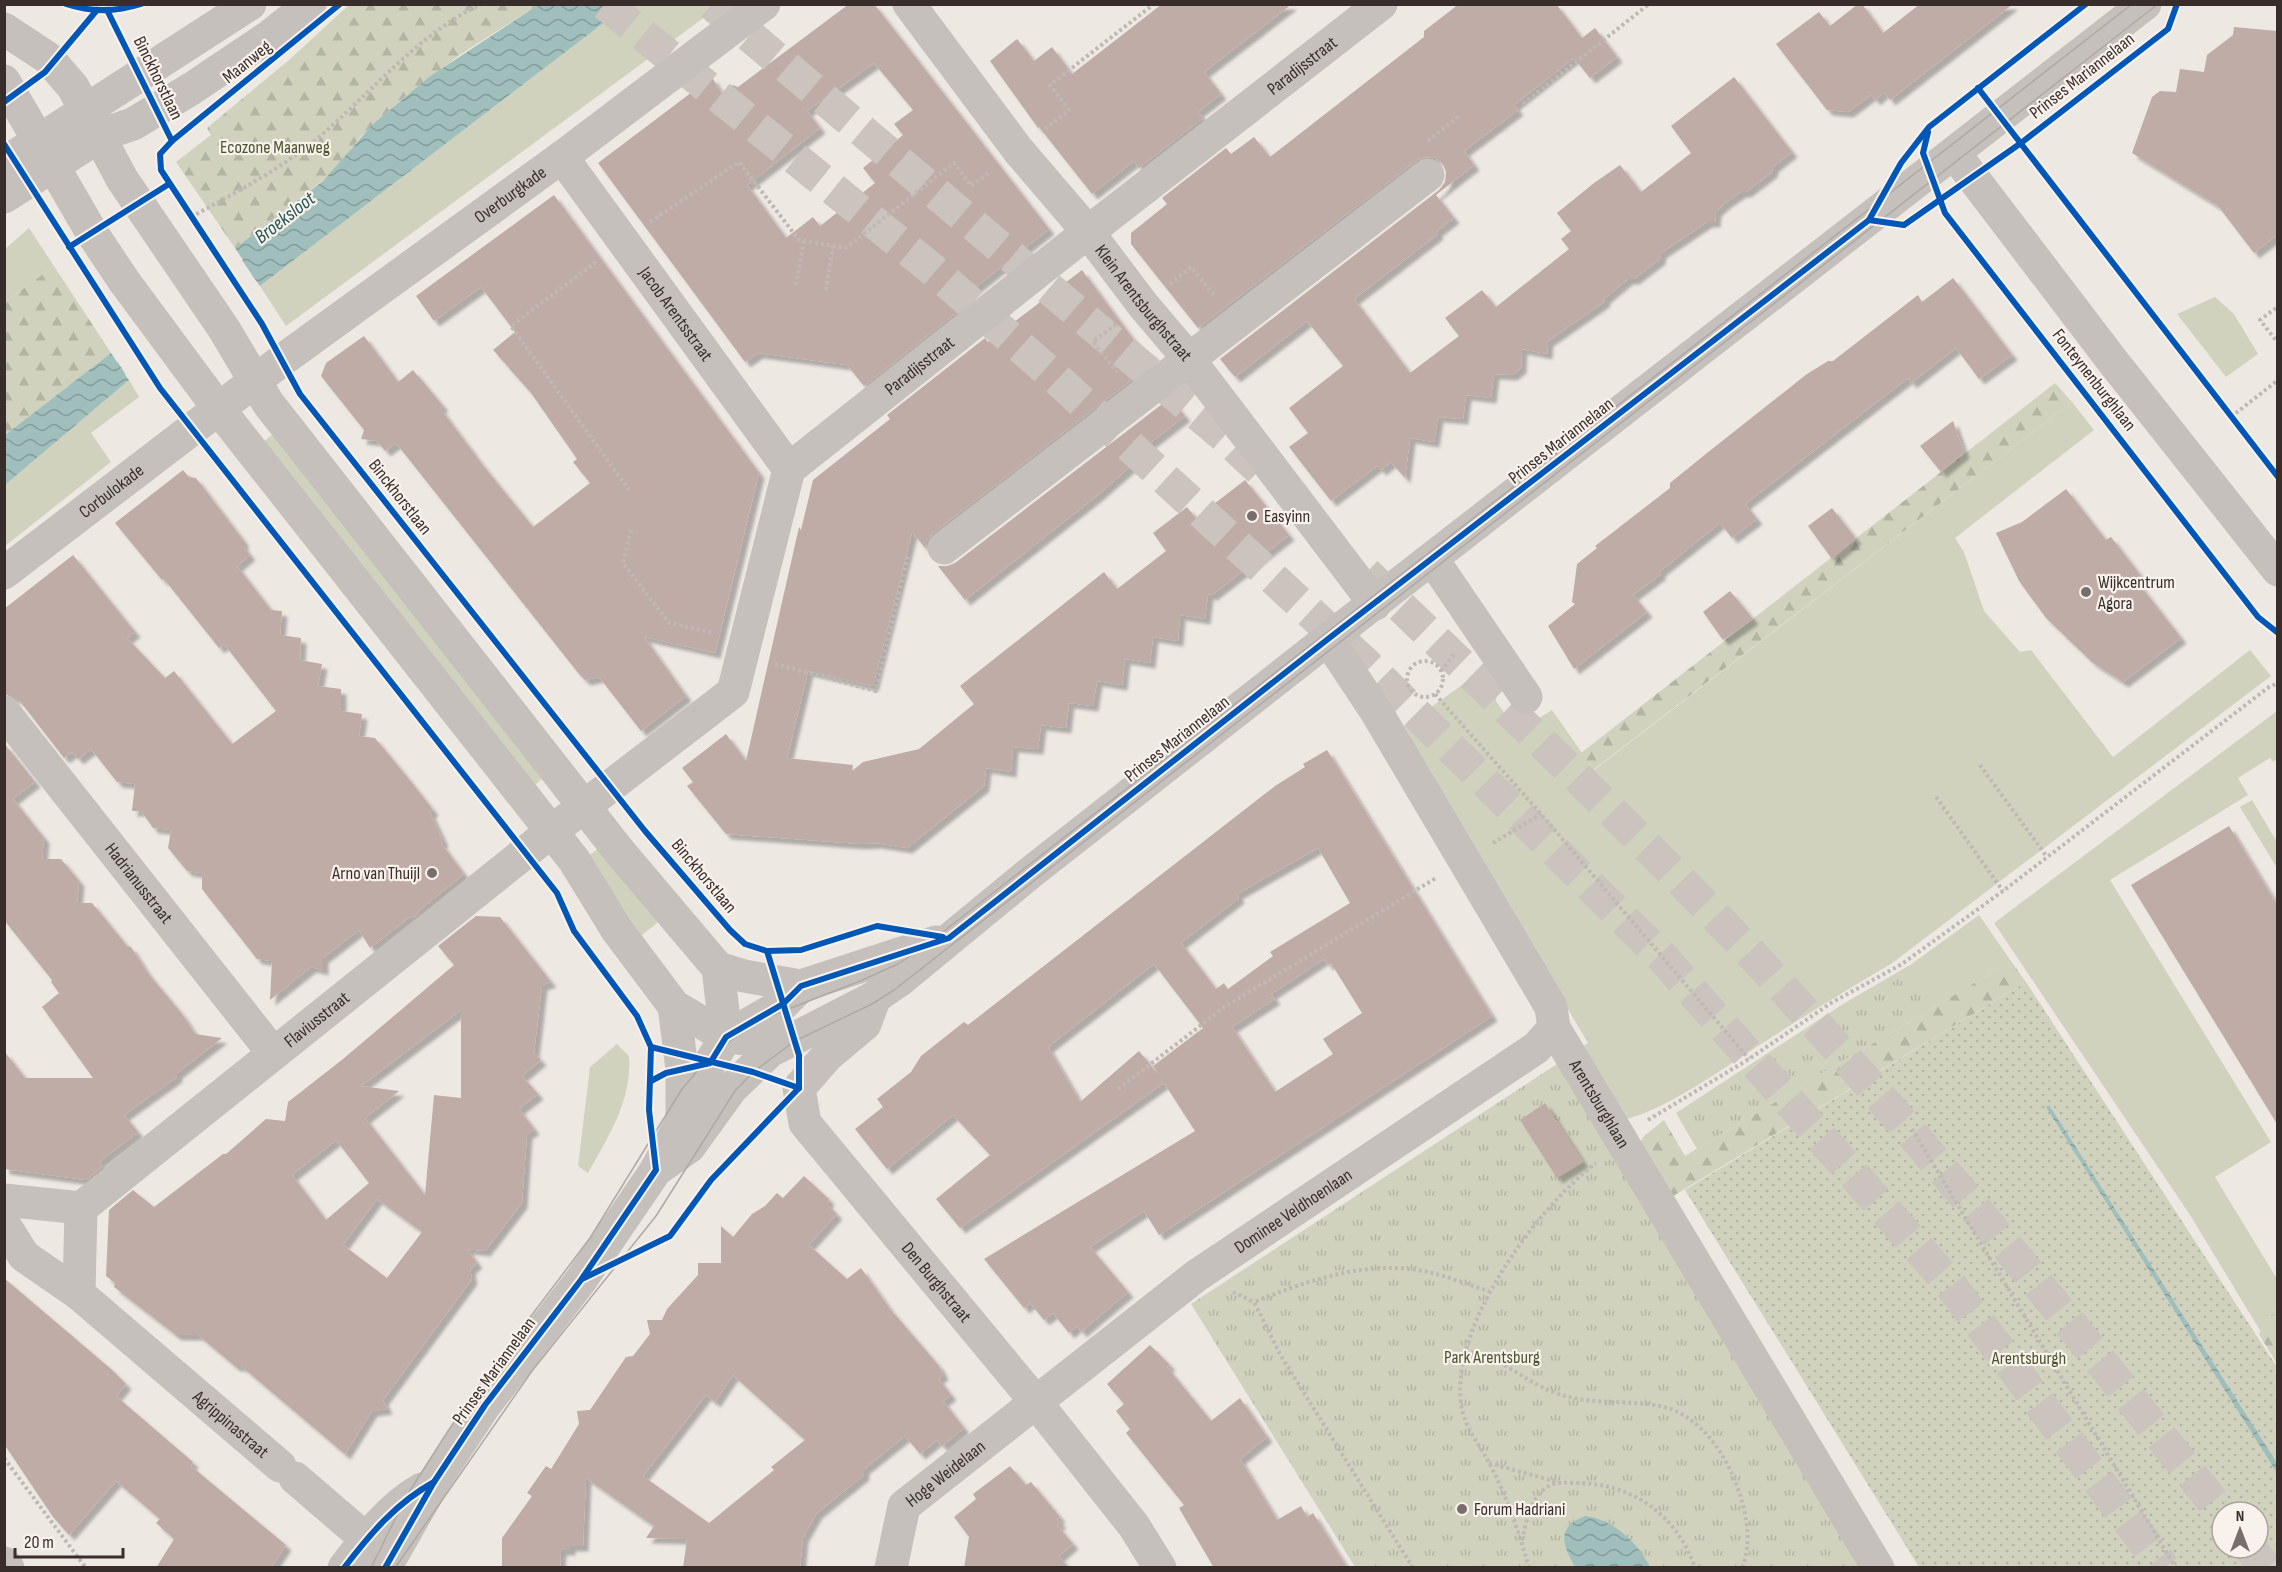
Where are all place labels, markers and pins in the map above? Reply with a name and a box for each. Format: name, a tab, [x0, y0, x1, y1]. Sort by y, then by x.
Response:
place label: Easyinn	[1264, 506, 1310, 527]
marker: Easyinn	[1245, 509, 1259, 523]
place label: Wijkcentrum Agora	[2097, 572, 2175, 614]
marker: Wijkcentrum Agora	[2079, 585, 2093, 599]
place label: Arno van Thuijl	[331, 863, 420, 884]
marker: Arno van Thuijl	[425, 866, 439, 880]
place label: Forum Hadriani	[1474, 1499, 1565, 1520]
marker: Forum Hadriani	[1455, 1502, 1469, 1516]

